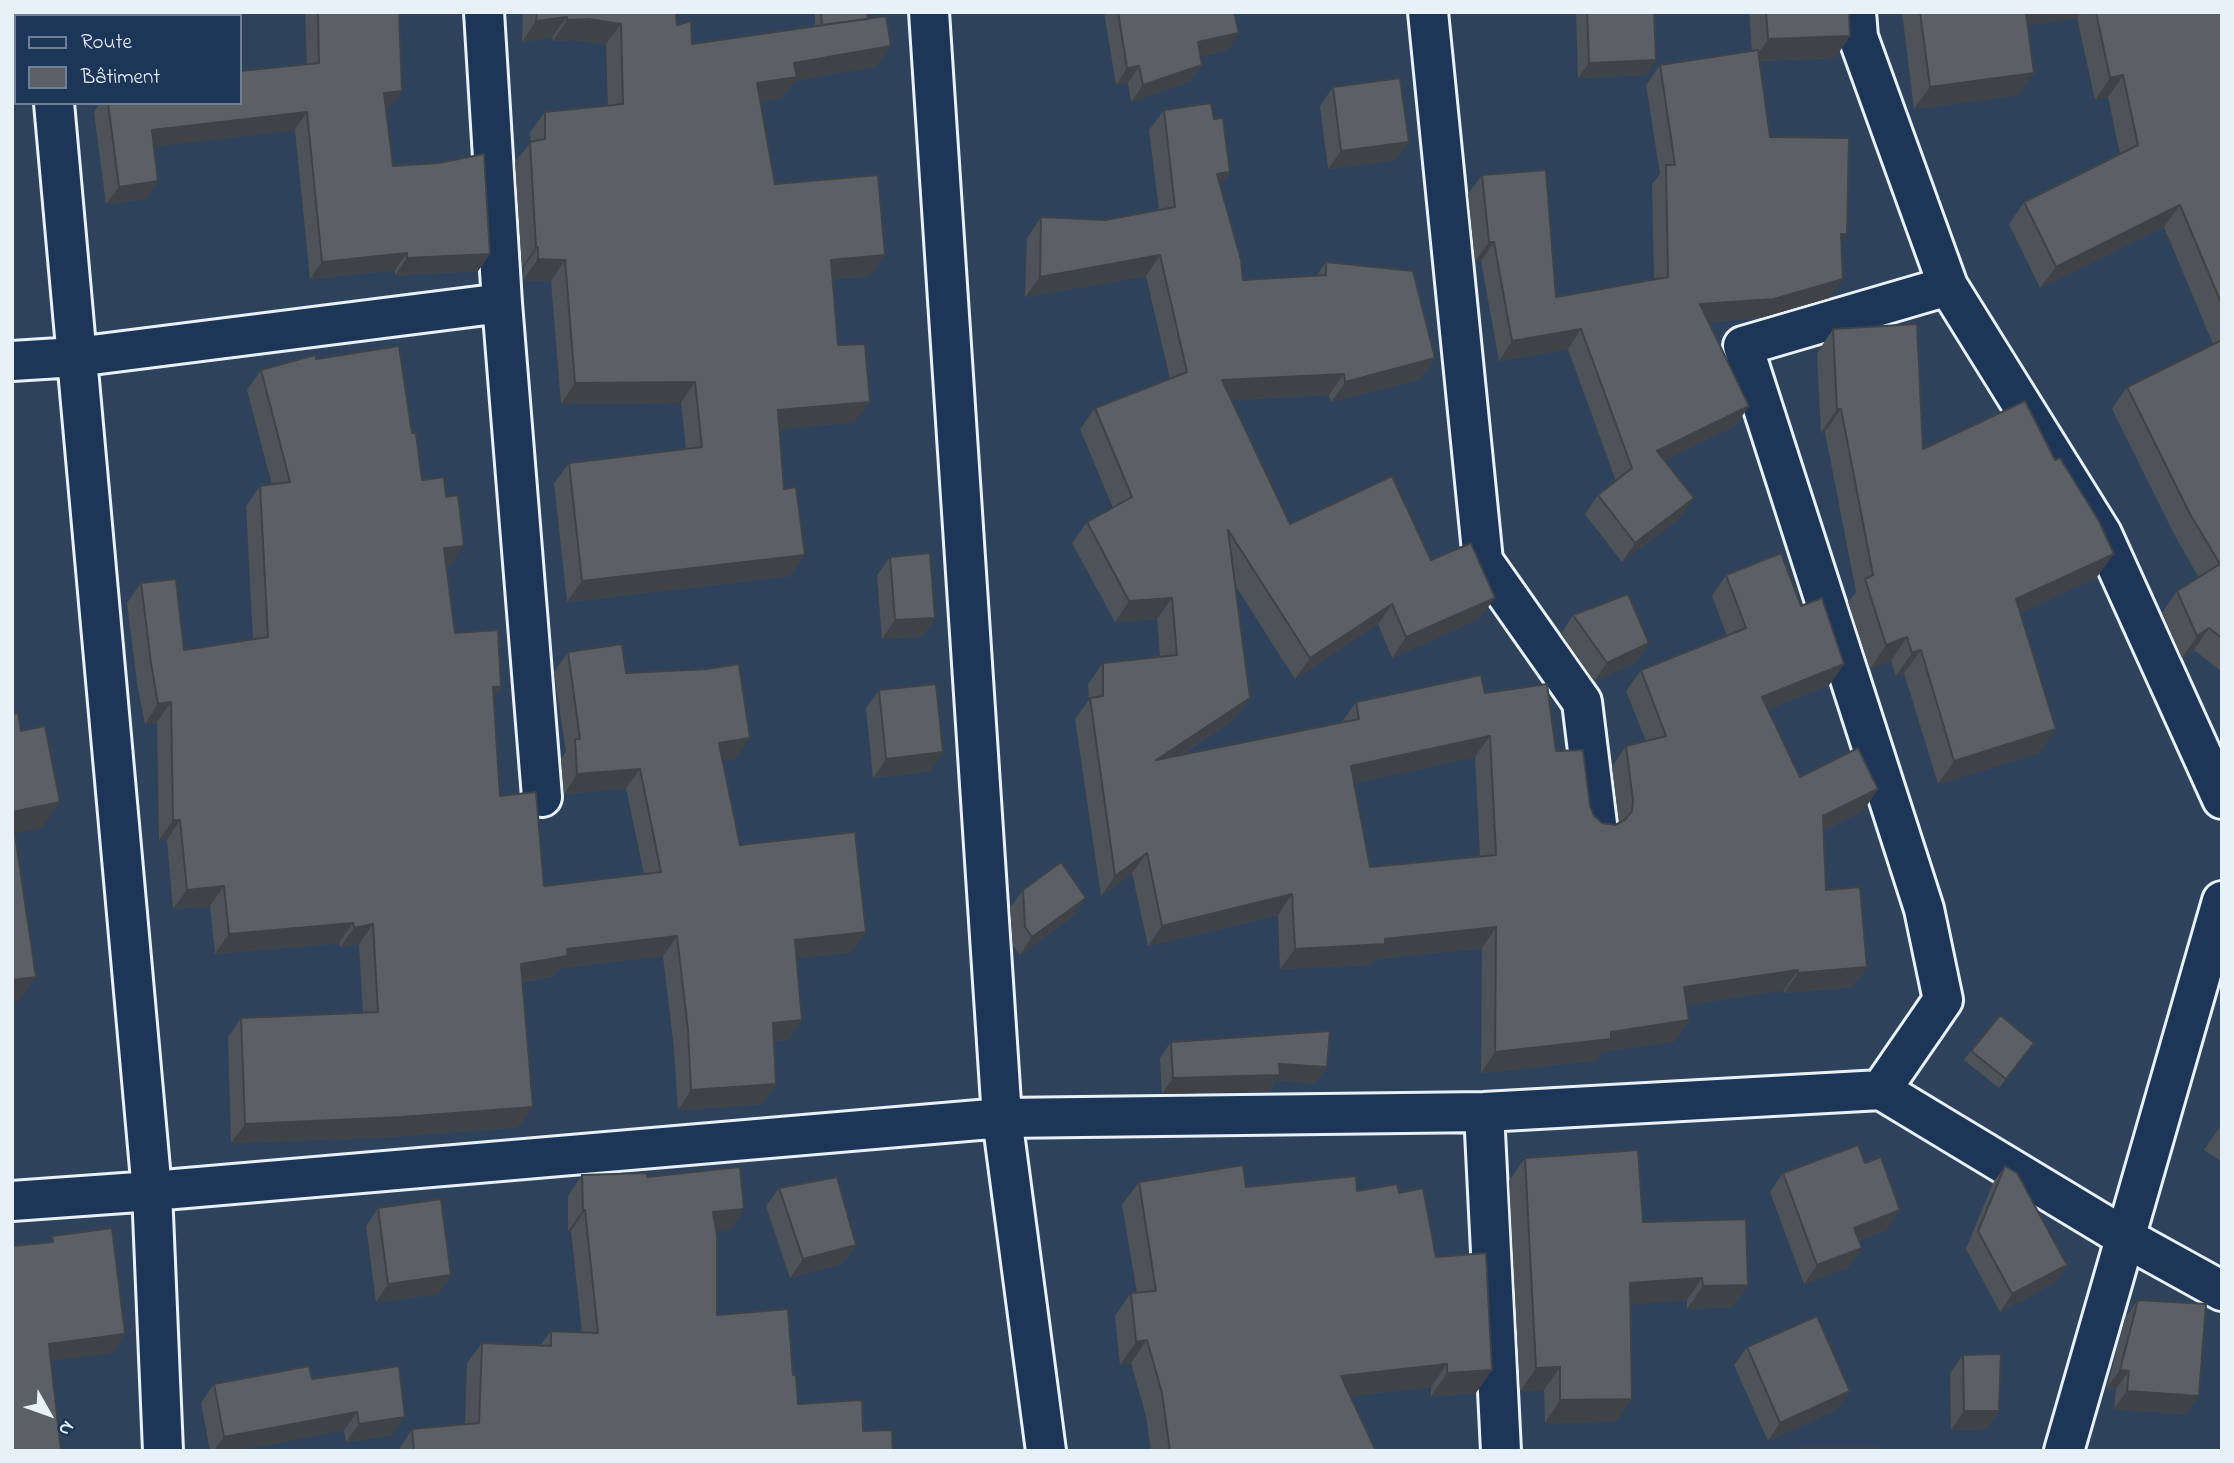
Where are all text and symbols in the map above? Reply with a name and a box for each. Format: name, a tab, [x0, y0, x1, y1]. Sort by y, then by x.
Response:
legend	[14, 14, 242, 105]
text: Route	[81, 28, 132, 58]
text: Bâtiment	[81, 63, 160, 93]
north arrow	[14, 1379, 84, 1449]
text: N	[51, 1414, 80, 1441]

